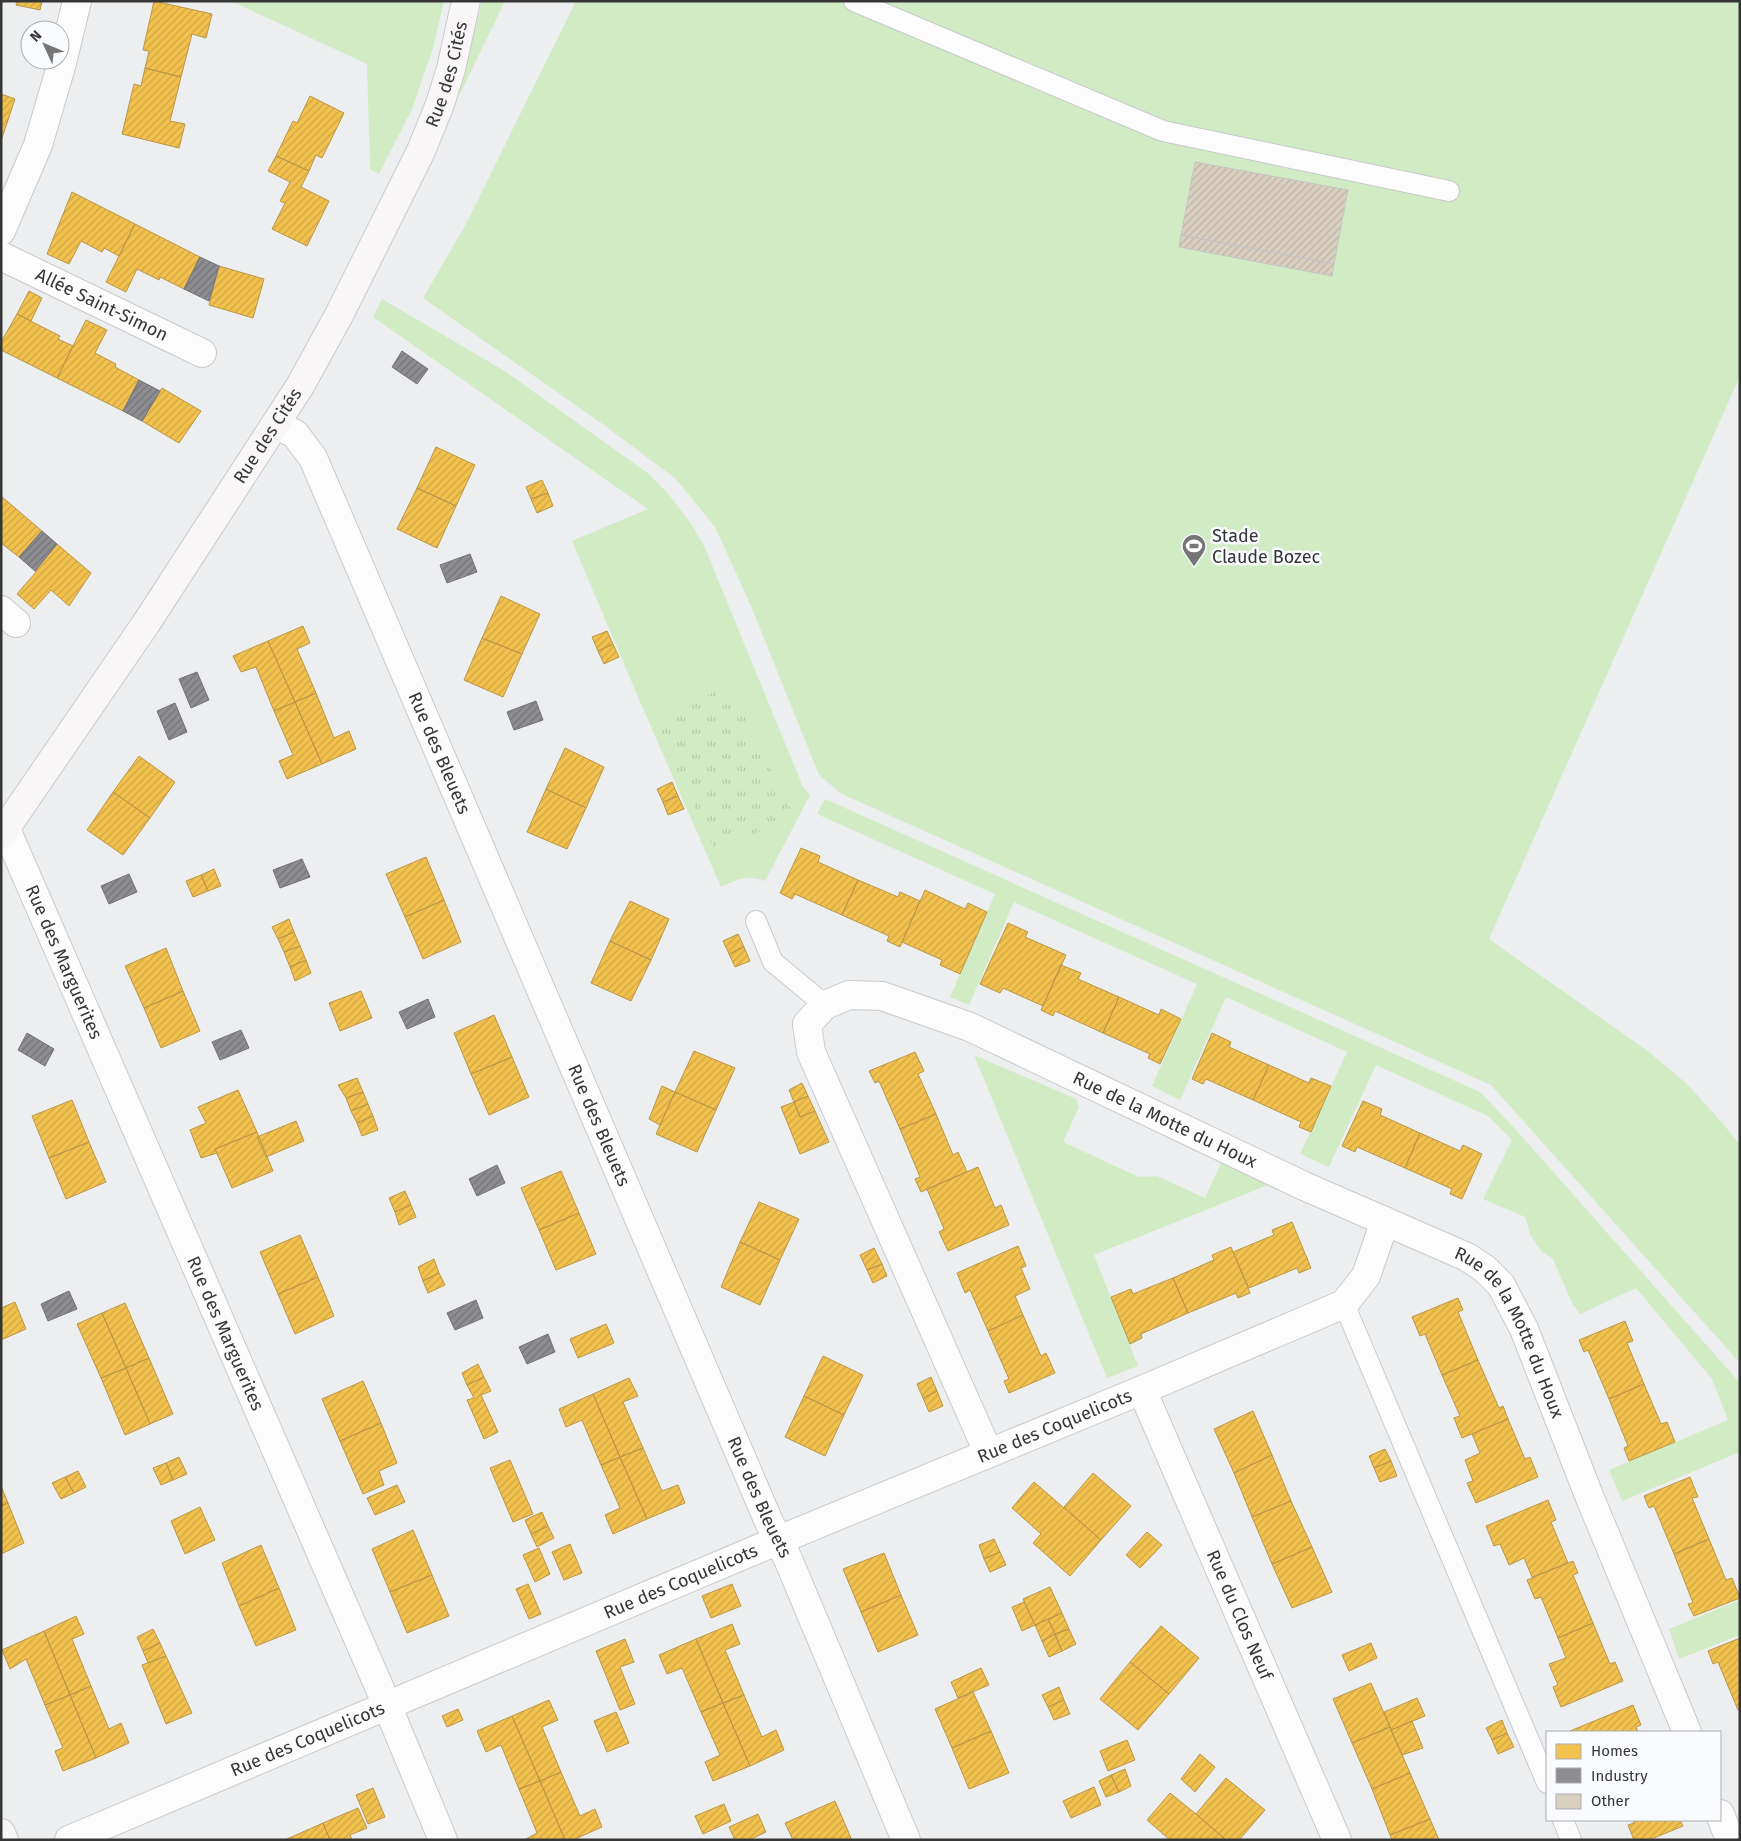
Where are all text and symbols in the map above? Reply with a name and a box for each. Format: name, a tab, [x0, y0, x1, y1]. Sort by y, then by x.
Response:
street label: Rue des Cités	[421, 19, 472, 131]
north arrow	[20, 20, 70, 70]
text: N	[27, 27, 45, 46]
street label: Allée Saint-Simon	[32, 263, 172, 346]
street label: Rue des Cités	[229, 384, 307, 488]
place label: Stade Claude Bozec	[1212, 525, 1321, 568]
sports icon: Stade Claude Bozec	[1181, 533, 1207, 567]
street label: Rue des Bleuets	[404, 688, 475, 817]
street label: Rue des Marguerites	[21, 881, 107, 1043]
street label: Rue des Bleuets	[563, 1061, 635, 1190]
street label: Rue de la Motte du Houx	[1069, 1067, 1261, 1173]
street label: Rue de la Motte du Houx	[1451, 1242, 1569, 1421]
street label: Rue des Marguerites	[182, 1253, 269, 1414]
street label: Rue des Coquelicots	[974, 1384, 1135, 1468]
street label: Rue des Bleuets	[723, 1433, 796, 1561]
street label: Rue des Coquelicots	[600, 1539, 761, 1624]
street label: Rue du Clos Neuf	[1202, 1546, 1278, 1685]
street label: Rue des Coquelicots	[227, 1697, 388, 1781]
legend	[1546, 1731, 1721, 1821]
text: Homes	[1591, 1742, 1638, 1760]
text: Industry	[1591, 1767, 1648, 1785]
text: Other	[1591, 1792, 1630, 1810]

